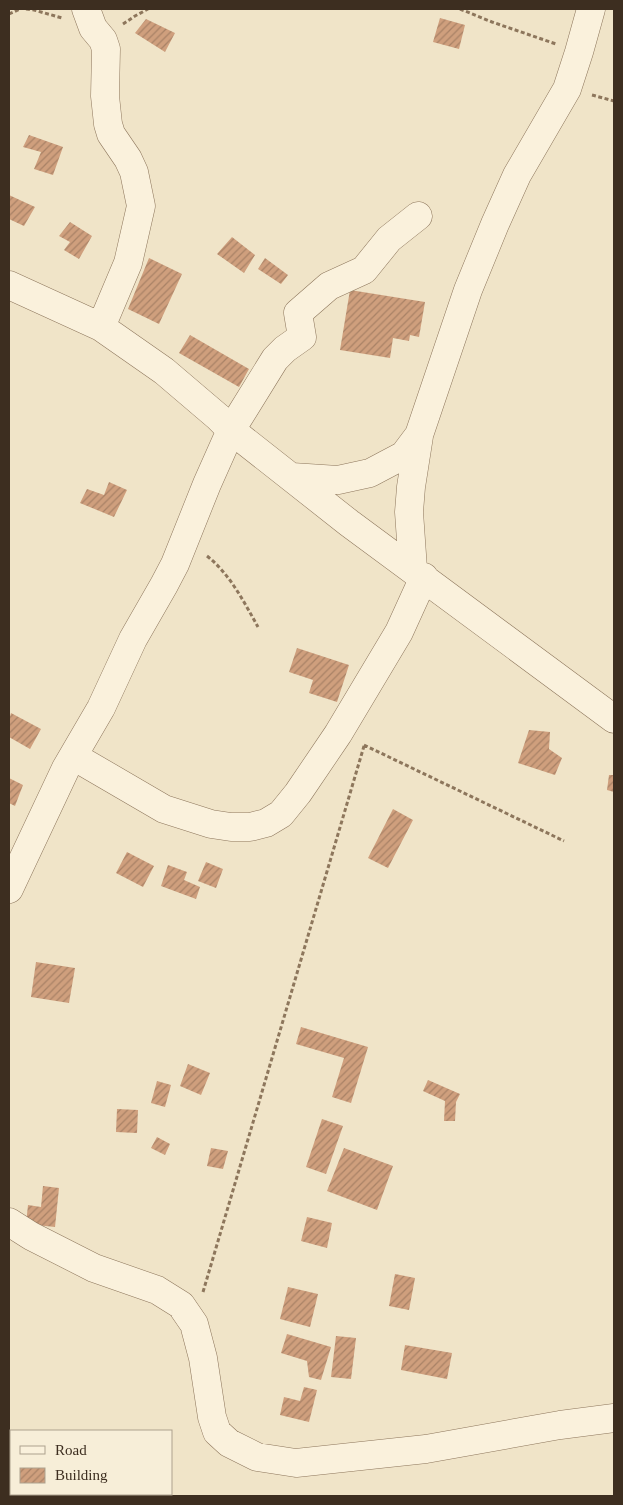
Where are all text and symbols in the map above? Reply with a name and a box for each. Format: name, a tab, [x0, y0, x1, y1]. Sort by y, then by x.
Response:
legend	[10, 1430, 172, 1495]
text: Road	[55, 1442, 87, 1458]
text: Building	[55, 1467, 108, 1483]

